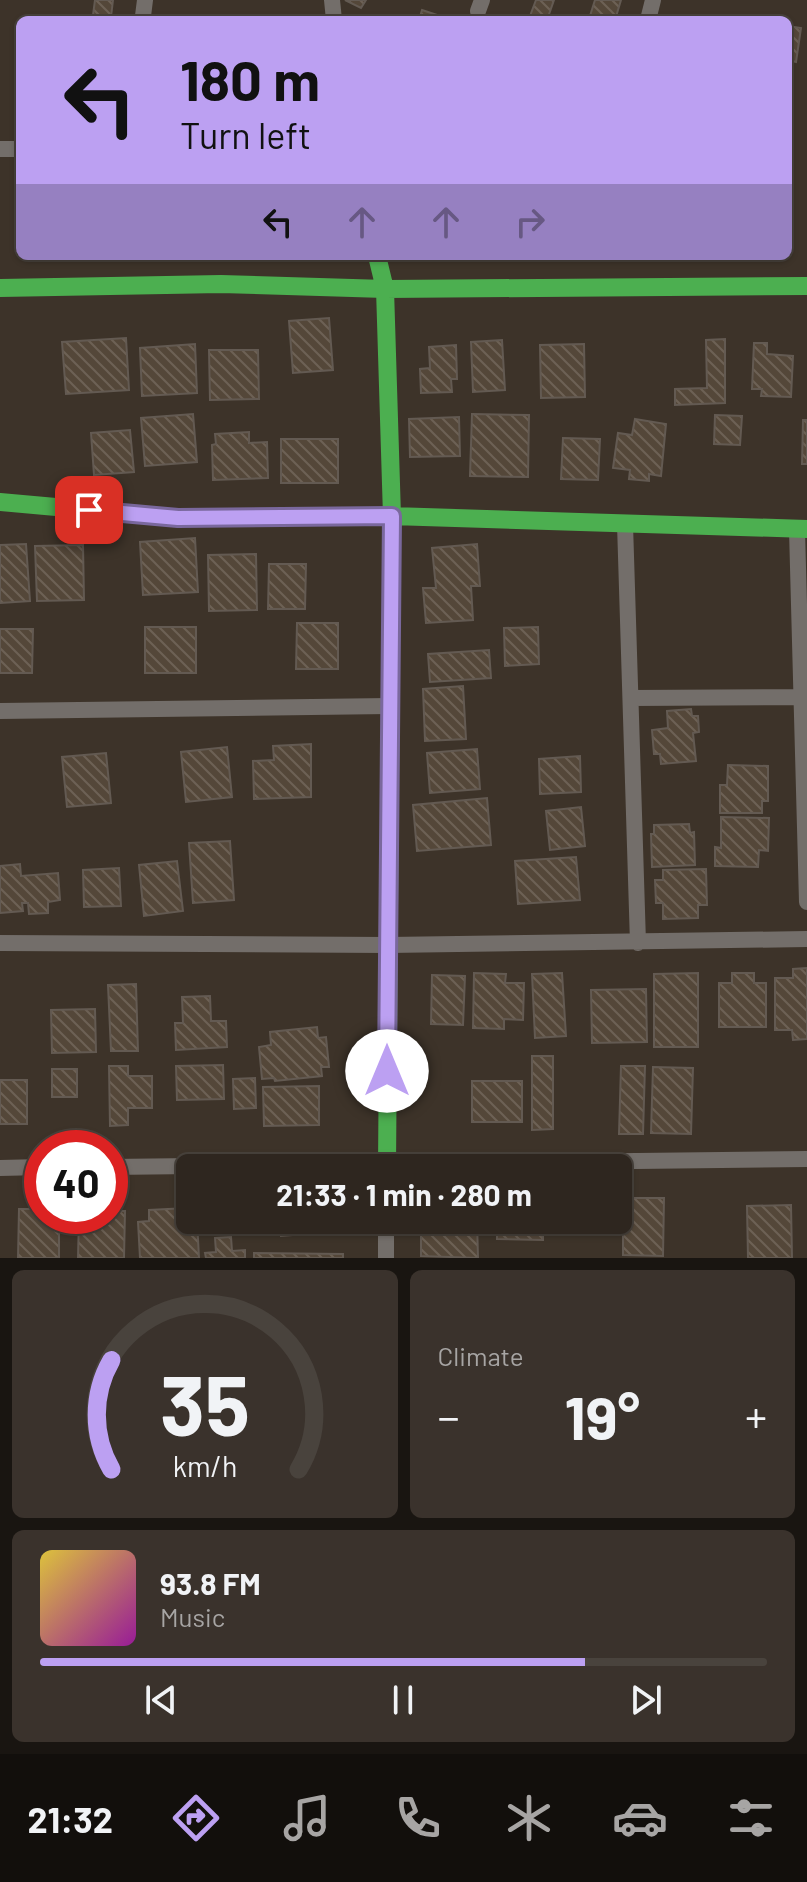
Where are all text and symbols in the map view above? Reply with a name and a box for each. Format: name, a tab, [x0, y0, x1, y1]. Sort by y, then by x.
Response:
text: 180 m	[180, 45, 320, 112]
icon: left	[48, 48, 152, 152]
text: Turn left	[180, 113, 311, 156]
icon: left	[256, 200, 300, 244]
icon: ahead	[340, 200, 384, 244]
icon: ahead	[424, 200, 468, 244]
icon: right	[508, 200, 552, 244]
pin	[55, 476, 123, 544]
icon: arrive	[67, 488, 111, 532]
position arrow	[345, 1029, 429, 1113]
speed limit sign: 40	[24, 1130, 128, 1234]
text: 21:33 · 1 min · 280 m	[276, 1176, 532, 1212]
text: Climate	[438, 1340, 524, 1371]
text: 35	[160, 1353, 250, 1453]
text: 19°	[564, 1380, 640, 1452]
text: −	[438, 1389, 460, 1442]
text: +	[745, 1389, 767, 1442]
text: km/h	[172, 1448, 237, 1483]
text: 93.8 FM	[160, 1565, 261, 1601]
text: Music	[160, 1601, 225, 1632]
icon: previous	[139, 1678, 183, 1722]
icon: pause	[381, 1678, 425, 1722]
icon: next	[624, 1678, 668, 1722]
icon: directions	[168, 1790, 224, 1846]
icon: music	[279, 1790, 335, 1846]
icon: phone	[390, 1790, 446, 1846]
icon: climate	[501, 1790, 557, 1846]
icon: car	[612, 1790, 668, 1846]
icon: filters	[723, 1790, 779, 1846]
text: 21:32	[28, 1797, 113, 1840]

